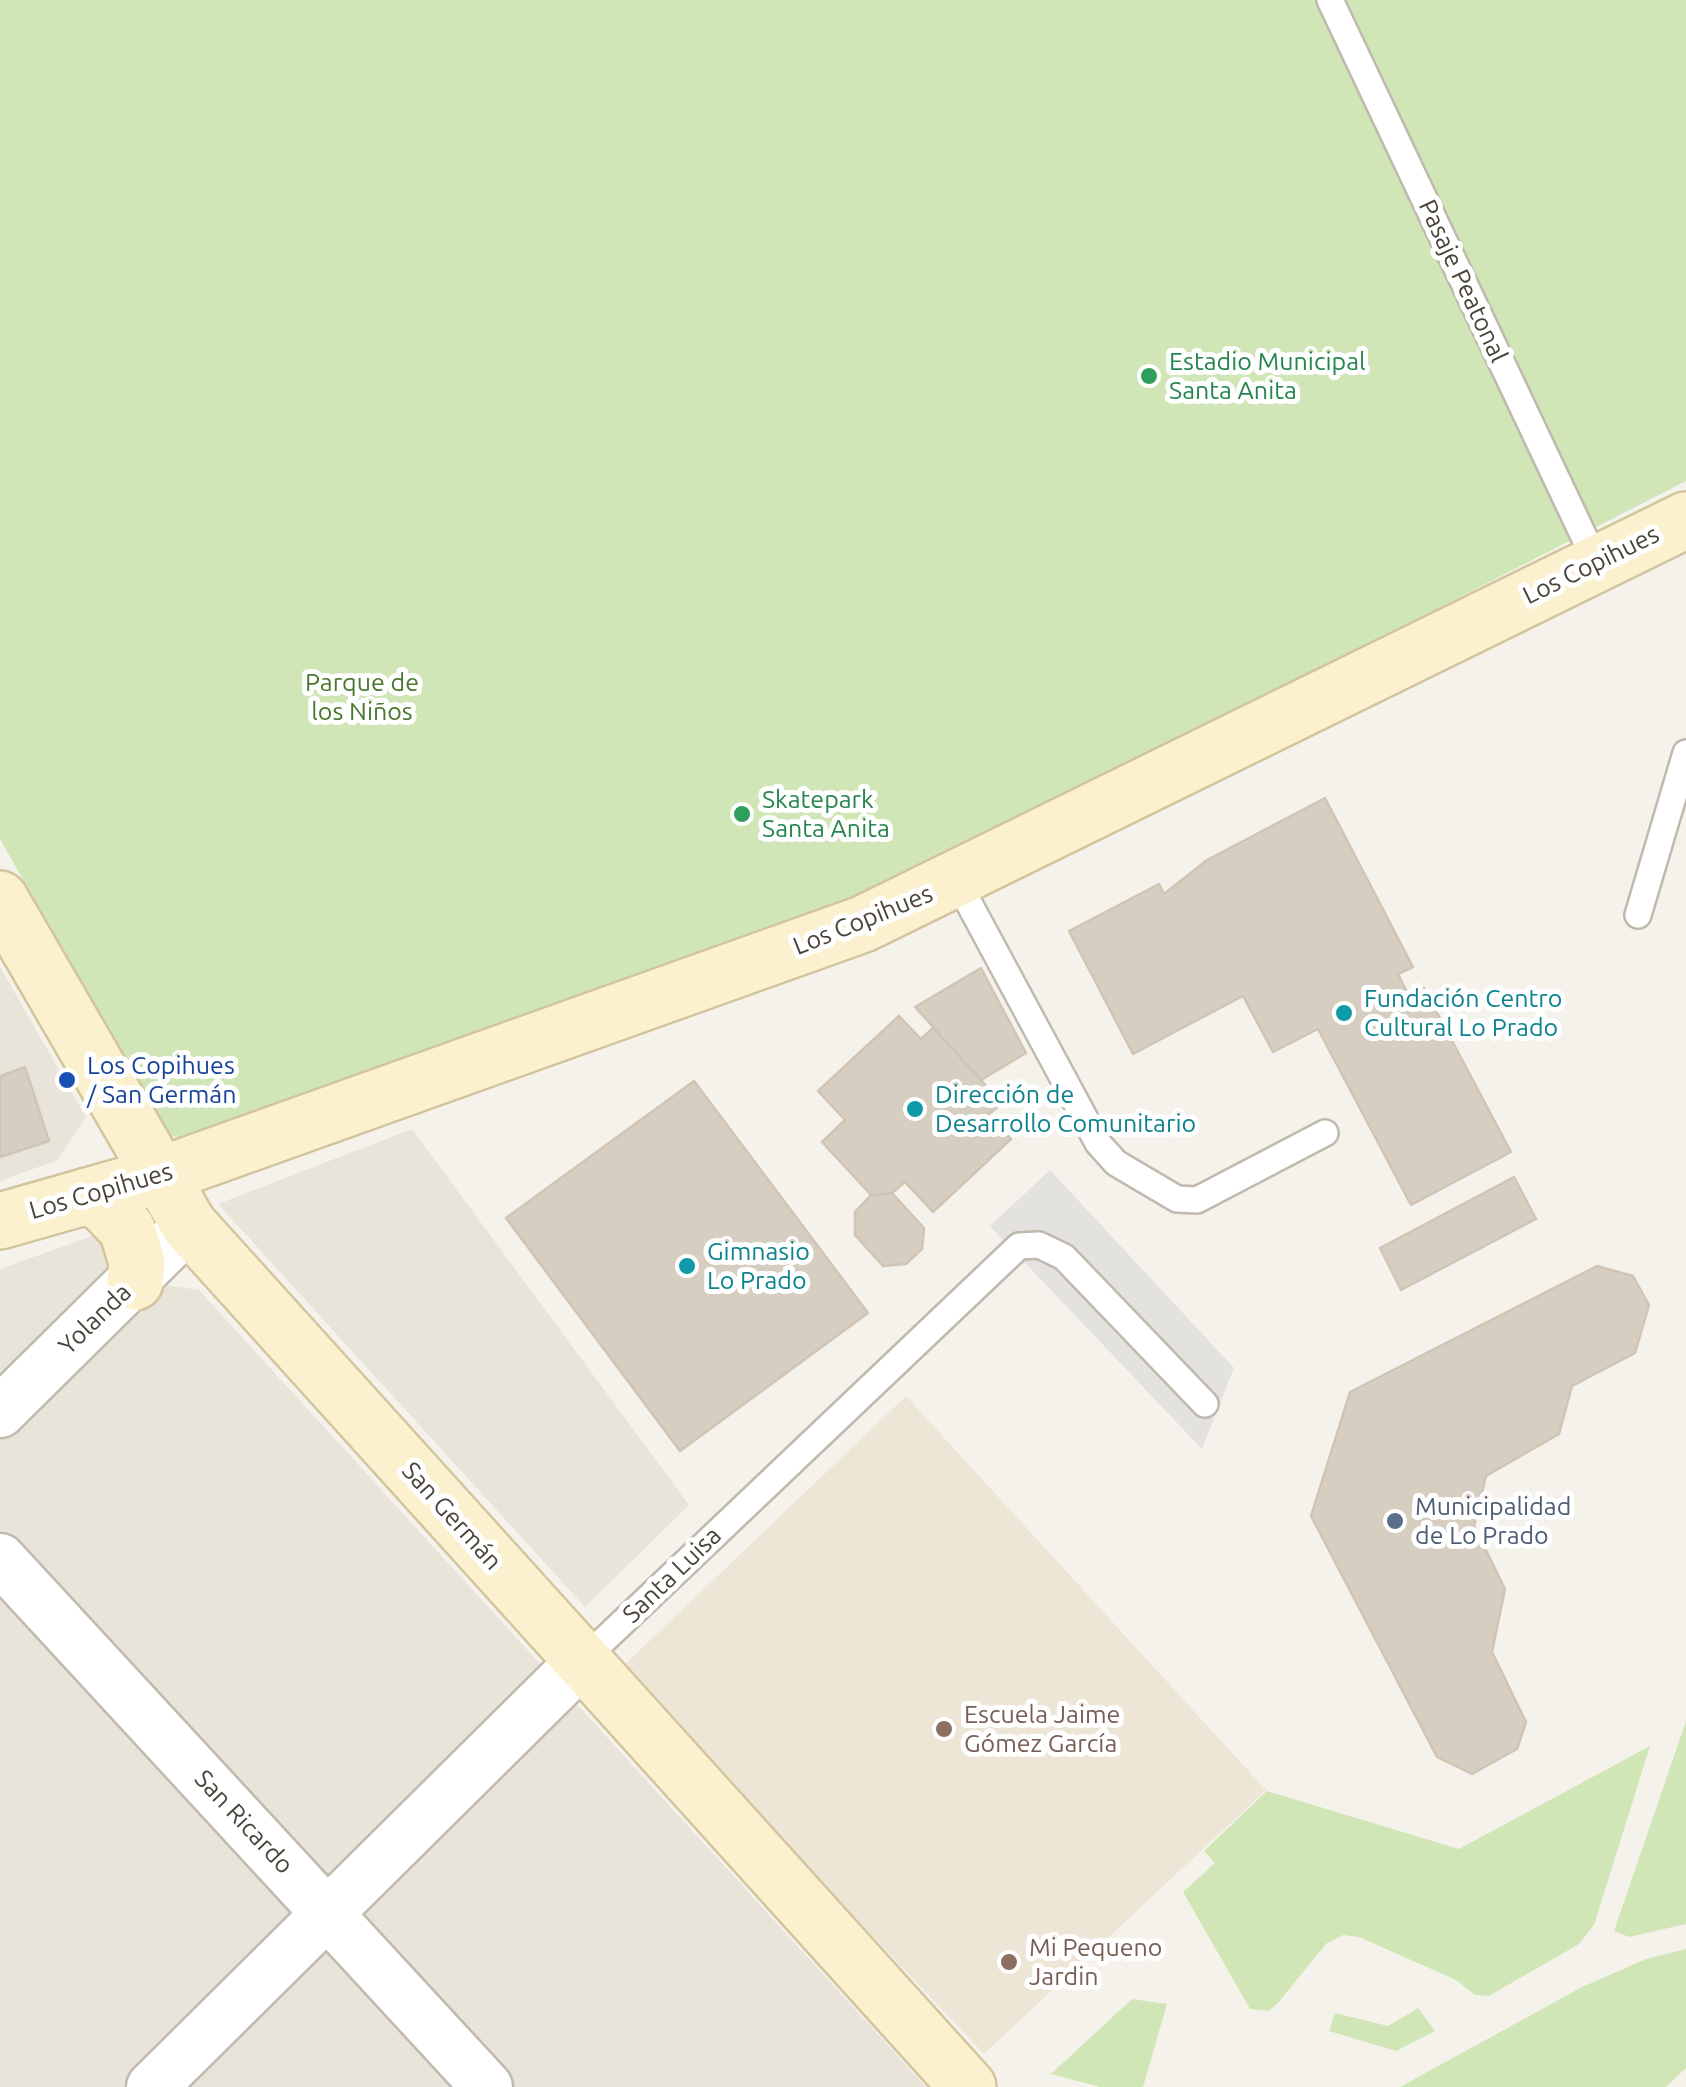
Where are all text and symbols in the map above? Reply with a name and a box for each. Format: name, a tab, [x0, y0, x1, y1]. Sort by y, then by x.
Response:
street label: Pasaje Peatonal	[1412, 195, 1514, 367]
place label: Estadio Municipal Santa Anita	[1169, 347, 1366, 406]
marker: Estadio Municipal Santa Anita	[1138, 365, 1160, 387]
street label: Los Copihues	[1518, 519, 1664, 611]
park label: Parque de los Niños	[305, 668, 419, 727]
place label: Skatepark Santa Anita	[762, 785, 890, 844]
marker: Skatepark Santa Anita	[731, 803, 753, 825]
street label: Los Copihues	[789, 878, 937, 962]
place label: Fundación Centro Cultural Lo Prado	[1364, 984, 1562, 1043]
marker: Fundación Centro Cultural Lo Prado	[1333, 1002, 1355, 1024]
place label: Los Copihues / San Germán	[87, 1051, 236, 1110]
marker: Los Copihues / San Germán	[56, 1069, 78, 1091]
place label: Dirección de Desarrollo Comunitario	[935, 1080, 1196, 1139]
marker: Dirección de Desarrollo Comunitario	[904, 1098, 926, 1120]
street label: Los Copihues	[26, 1156, 176, 1226]
place label: Gimnasio Lo Prado	[707, 1237, 810, 1296]
marker: Gimnasio Lo Prado	[676, 1255, 698, 1277]
street label: Yolanda	[52, 1277, 138, 1361]
street label: San Germán	[396, 1456, 508, 1576]
place label: Municipalidad de Lo Prado	[1415, 1492, 1571, 1551]
marker: Municipalidad de Lo Prado	[1384, 1510, 1406, 1532]
street label: Santa Luisa	[616, 1521, 728, 1629]
place label: Escuela Jaime Gómez García	[964, 1700, 1120, 1759]
marker: Escuela Jaime Gómez García	[933, 1718, 955, 1740]
street label: San Ricardo	[188, 1764, 300, 1880]
place label: Mi Pequeno Jardin	[1029, 1933, 1162, 1992]
marker: Mi Pequeno Jardin	[998, 1951, 1020, 1973]

